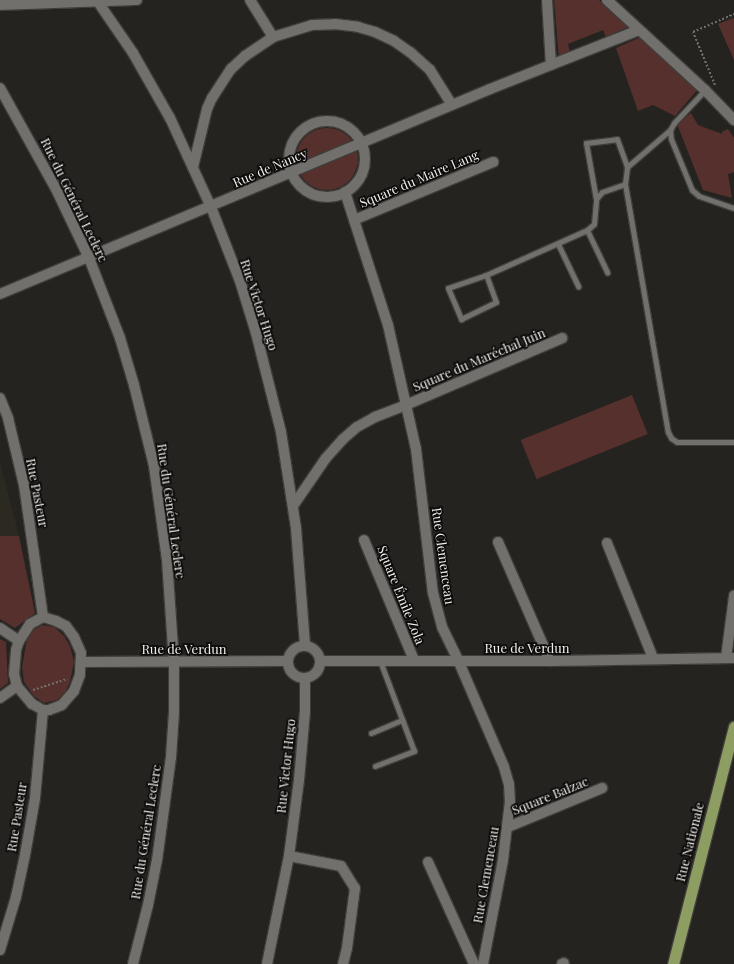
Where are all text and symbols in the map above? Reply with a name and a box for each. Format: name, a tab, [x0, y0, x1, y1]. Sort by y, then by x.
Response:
street label: Rue du Général Leclerc	[37, 135, 111, 265]
street label: Rue de Nancy	[231, 145, 309, 191]
street label: Square du Maire Lang	[357, 147, 481, 211]
street label: Rue Victor Hugo	[237, 257, 281, 353]
street label: Square du Maréchal Juin	[410, 325, 548, 395]
street label: Rue du Général Leclerc	[154, 443, 188, 579]
street label: Rue Pasteur	[23, 457, 51, 529]
street label: Rue Clemenceau	[428, 507, 458, 605]
street label: Square Émile Zola	[374, 543, 428, 647]
street label: Rue de Verdun	[484, 640, 570, 656]
street label: Rue de Verdun	[141, 641, 227, 657]
street label: Rue Victor Hugo	[273, 718, 299, 814]
street label: Rue du Général Leclerc	[128, 764, 164, 900]
street label: Square Balzac	[510, 774, 590, 818]
street label: Rue Pasteur	[4, 781, 30, 853]
street label: Rue Nationale	[673, 801, 707, 883]
street label: Rue Clemenceau	[470, 826, 502, 924]

